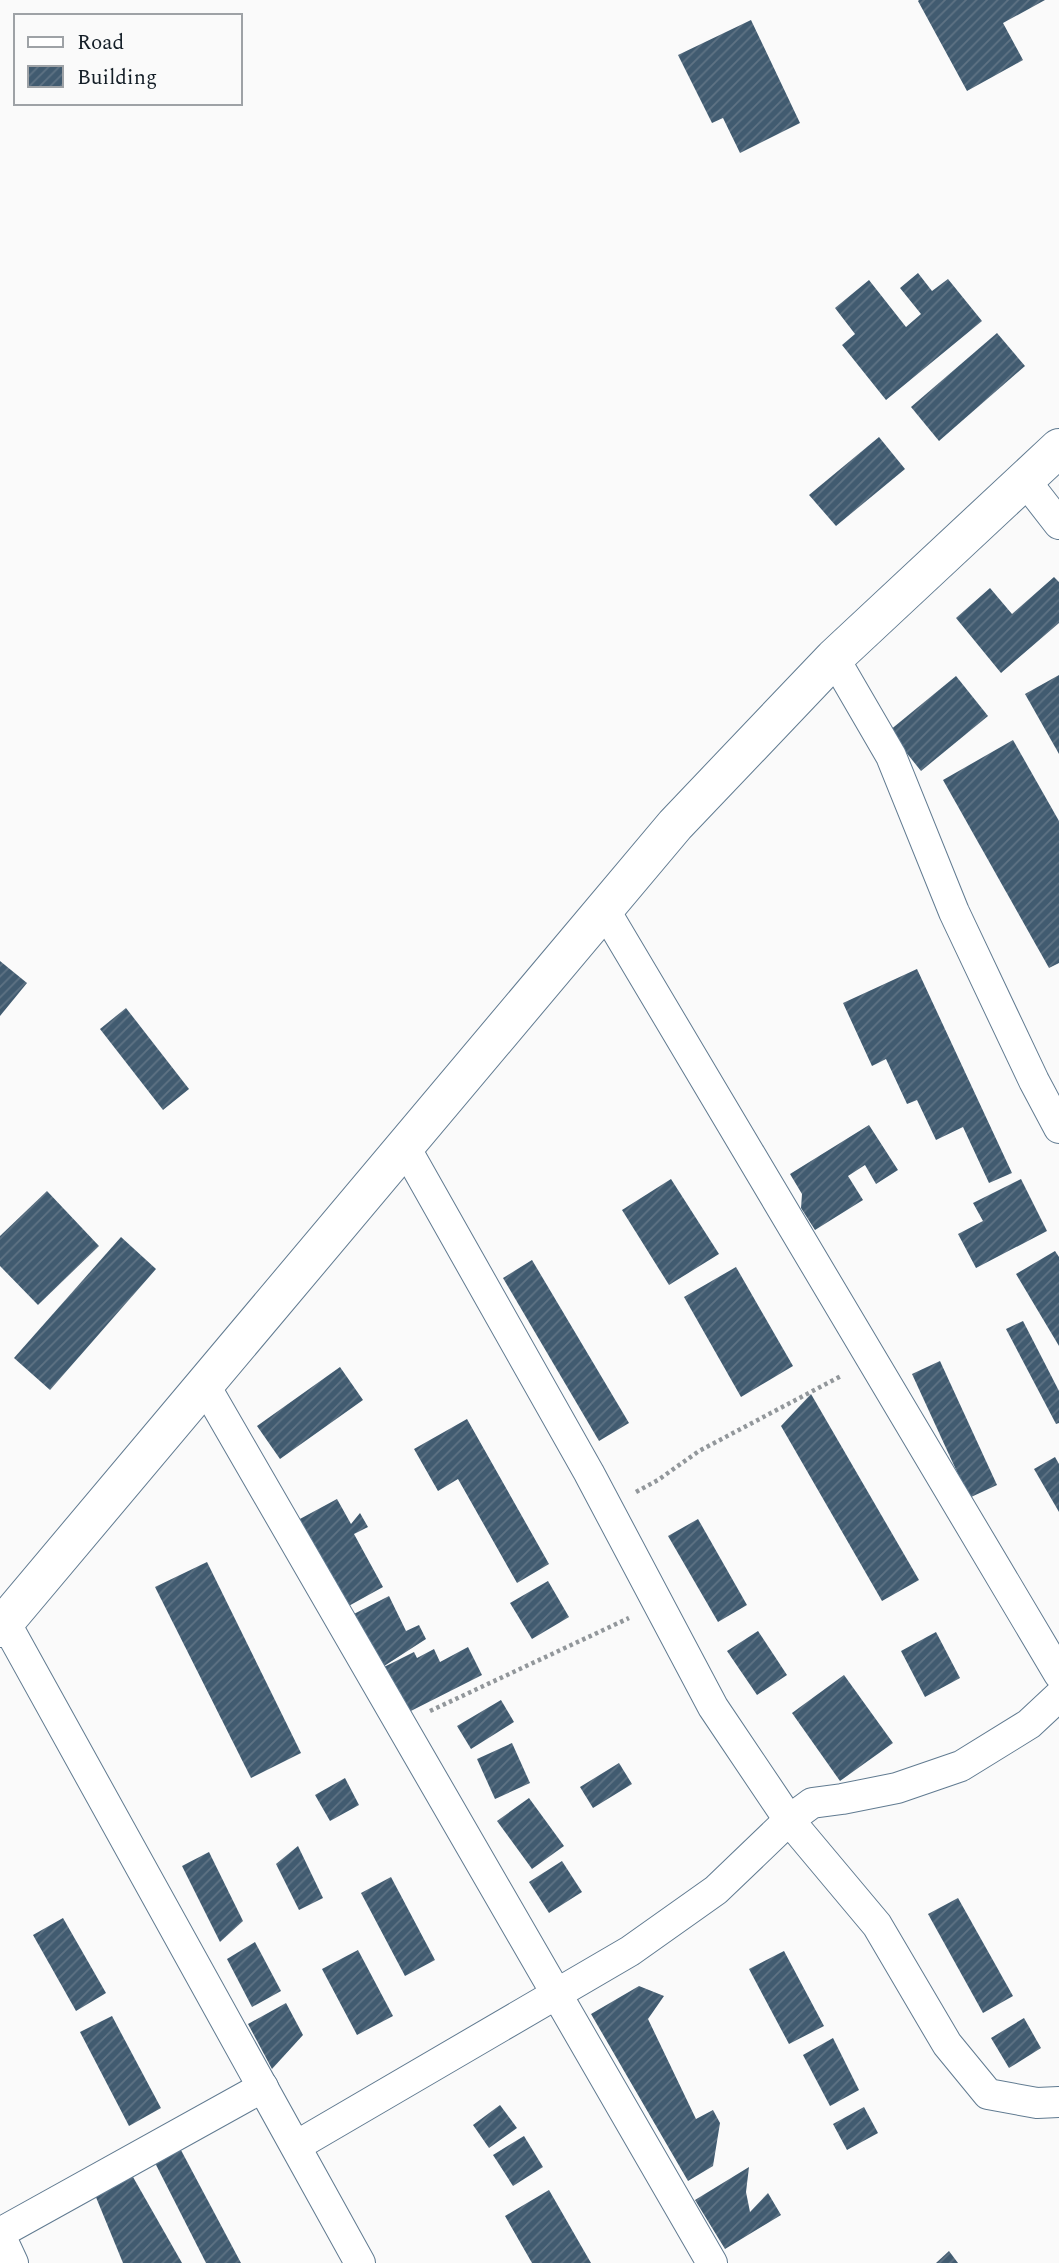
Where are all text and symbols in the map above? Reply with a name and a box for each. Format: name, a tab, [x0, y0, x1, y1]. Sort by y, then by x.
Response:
legend	[14, 14, 242, 105]
text: Road	[77, 27, 124, 59]
text: Building	[77, 62, 157, 94]

